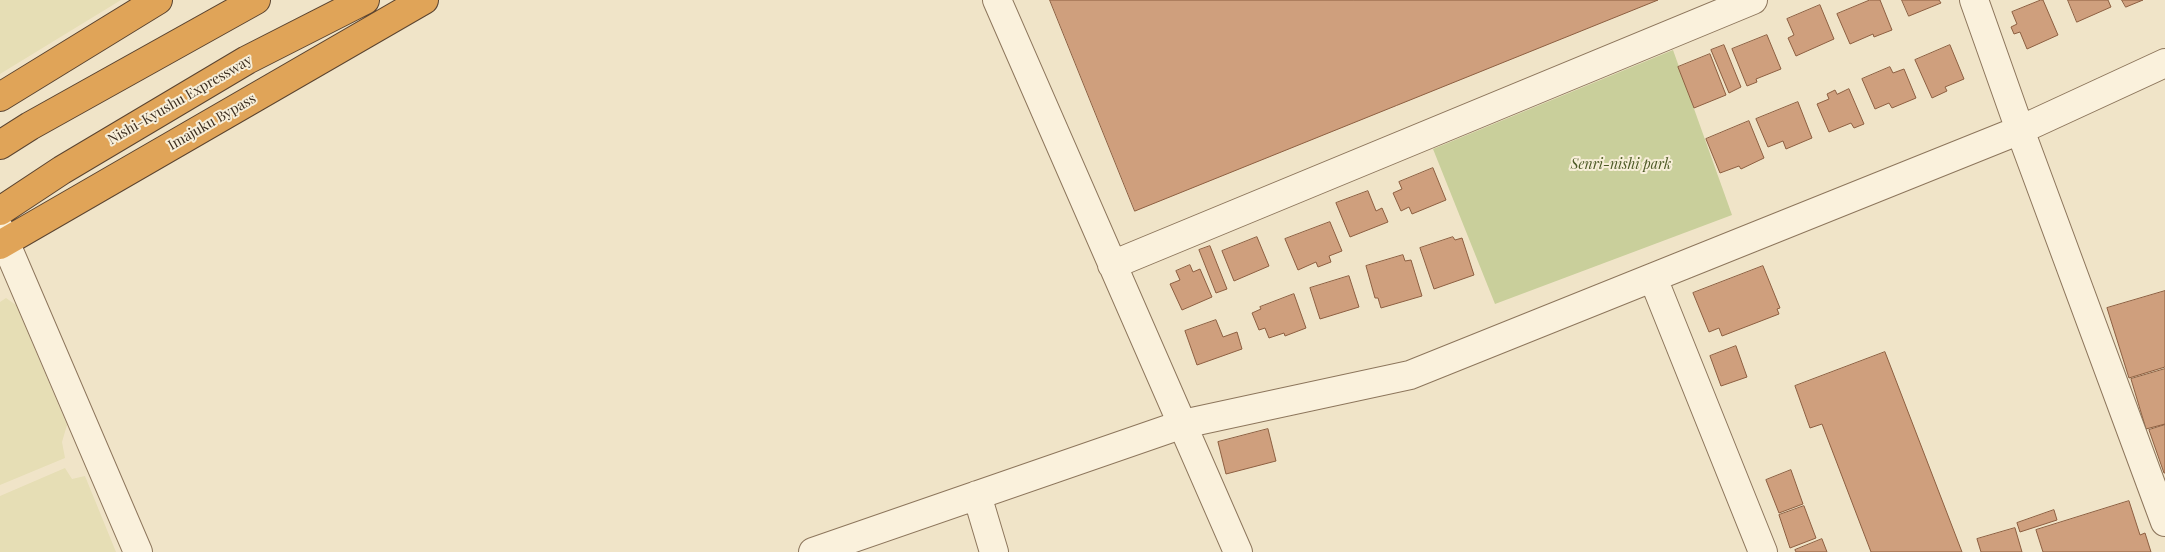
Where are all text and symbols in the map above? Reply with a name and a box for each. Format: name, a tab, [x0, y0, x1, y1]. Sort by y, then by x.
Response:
street label: Nishi-Kyushu Expressway	[105, 52, 255, 148]
street label: Imajuku Bypass	[165, 90, 259, 154]
park label: Senri-nishi park	[1571, 157, 1671, 173]

